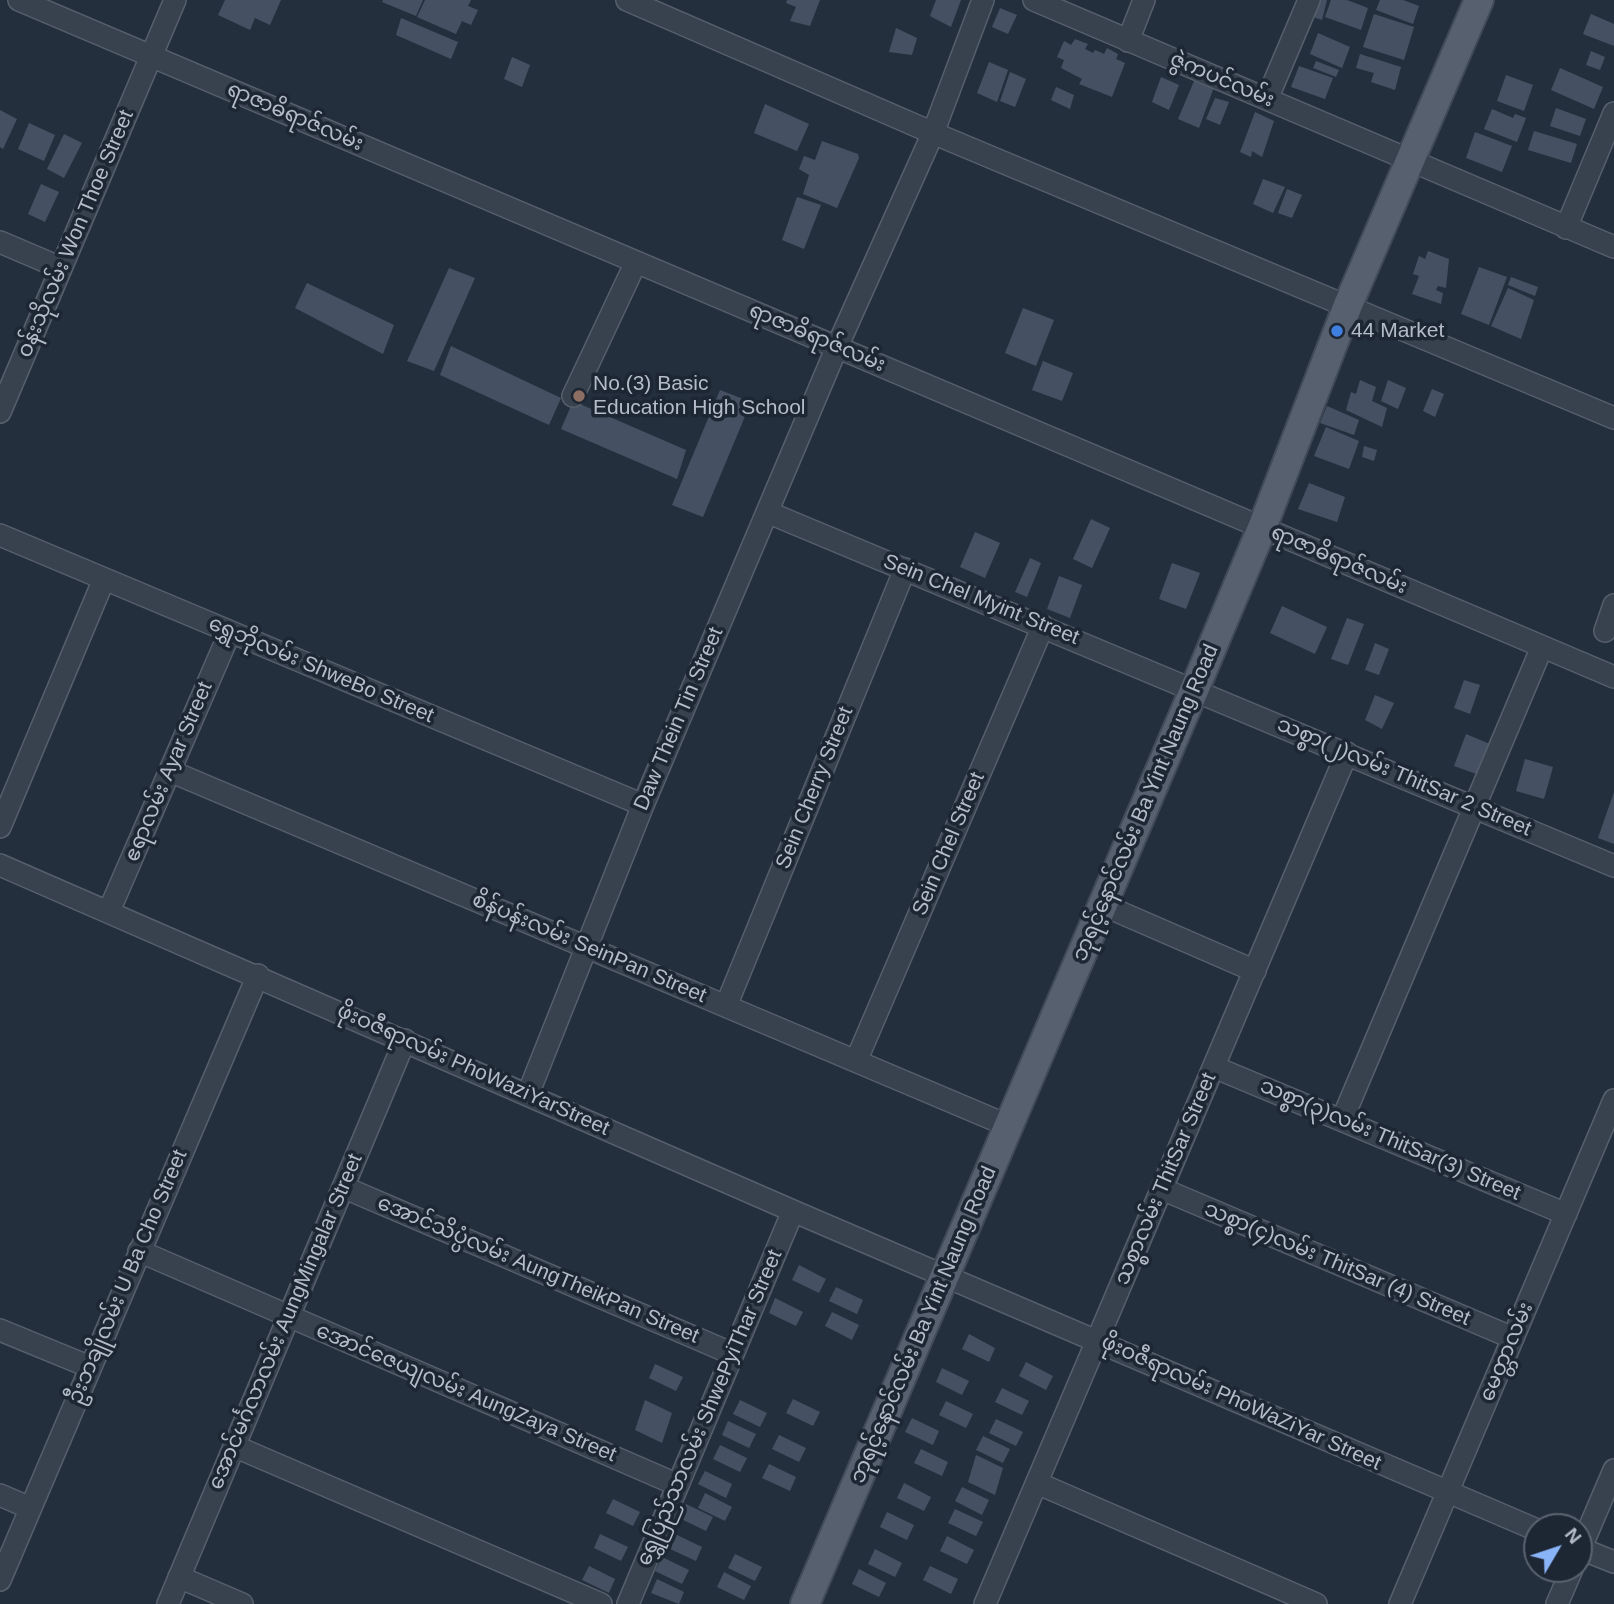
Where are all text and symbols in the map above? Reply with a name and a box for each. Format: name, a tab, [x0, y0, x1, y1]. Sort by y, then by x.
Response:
street label: ဇွဲကပင်လမ်း	[1166, 47, 1278, 113]
street label: ရာဇာဓိရာဇ်လမ်း	[223, 77, 367, 157]
street label: ဝန်းသိုလမ်း Won Thoe Street	[12, 106, 140, 362]
street label: ရာဇာဓိရာဇ်လမ်း	[745, 298, 889, 378]
place label: 44 Market	[1351, 318, 1444, 344]
marker: 44 Market	[1329, 323, 1345, 339]
place label: No.(3) Basic Education High School	[593, 371, 805, 421]
marker: No.(3) Basic Education High School	[571, 388, 587, 404]
street label: ရာဇာဓိရာဇ်လမ်း	[1267, 520, 1411, 600]
street label: Sein Chel Myint Street	[879, 549, 1083, 651]
street label: ရွှေဘိုလမ်း ShweBo Street	[205, 611, 437, 729]
street label: Daw Thein Tin Street	[629, 624, 729, 814]
street label: ဘုရင့်နောင်လမ်း Ba Yint Naung Road	[1068, 641, 1224, 965]
street label: ဧရာလမ်း Ayar Street	[120, 678, 218, 866]
street label: Sein Cherry Street	[771, 703, 859, 873]
street label: သစ္စာ(၂)လမ်း ThitSar 2 Street	[1273, 712, 1535, 842]
street label: Sein Chel Street	[908, 769, 990, 919]
street label: စိန်ပန်းလမ်း SeinPan Street	[468, 887, 710, 1009]
street label: ဖိုးဝဇီရာလမ်း PhoWaziYarStreet	[333, 998, 613, 1142]
street label: သစ္စာလမ်း ThitSar Street	[1110, 1069, 1222, 1289]
street label: သစ္စာ(၃)လမ်း ThitSar(3) Street	[1256, 1074, 1524, 1206]
street label: ဦးဘချိုလမ်း U Ba Cho Street	[63, 1146, 193, 1408]
street label: အောင်မင်္ဂလာလမ်း AungMingalar Street	[204, 1150, 368, 1494]
street label: ဘုရင့်နောင်လမ်း Ba Yint Naung Road	[846, 1163, 1002, 1487]
street label: အောင်သိပ္ပံလမ်း AungTheikPan Street	[373, 1191, 703, 1349]
street label: သစ္စာ(၄)လမ်း ThitSar (4) Street	[1200, 1196, 1474, 1332]
street label: ရွှေပြည်သာလမ်း ShwePyiThar Street	[632, 1246, 788, 1570]
street label: မေတ္တာလမ်း	[1475, 1299, 1539, 1405]
street label: အောင်ဇေယျလမ်း AungZaya Street	[312, 1318, 620, 1468]
street label: ဖိုးဝဇီရာလမ်း PhoWaZiYar Street	[1097, 1330, 1385, 1476]
north arrow	[1523, 1513, 1593, 1583]
text: N	[1561, 1524, 1586, 1548]

